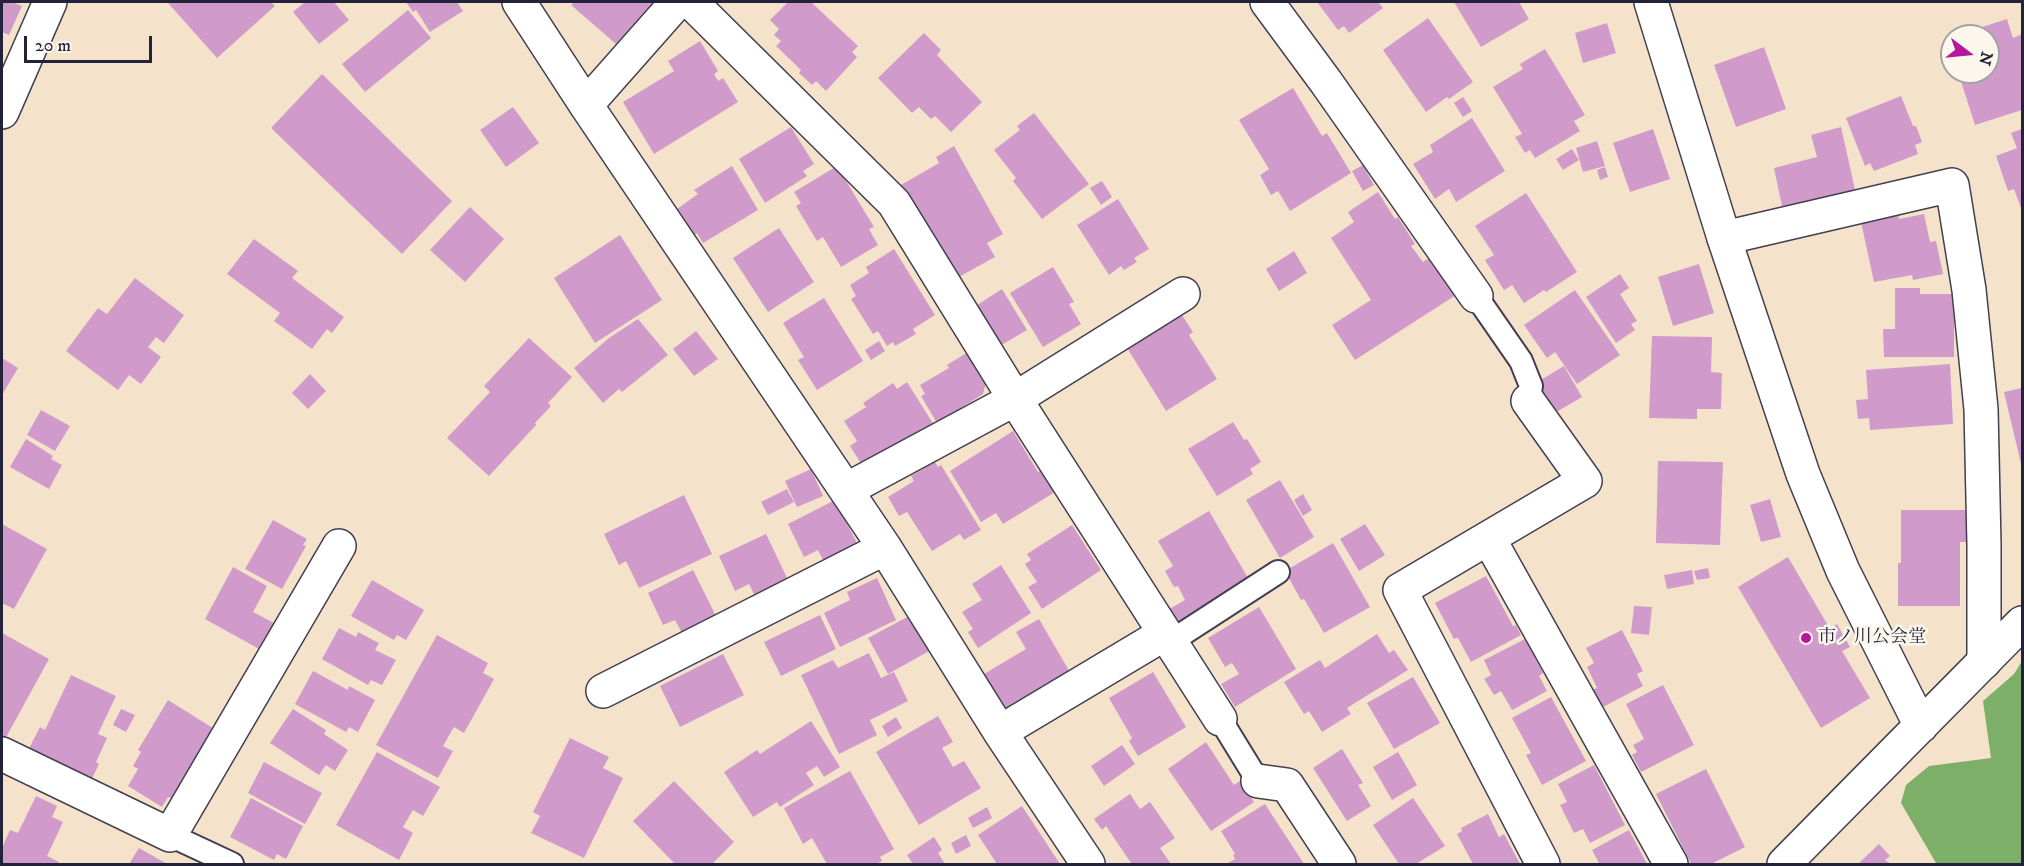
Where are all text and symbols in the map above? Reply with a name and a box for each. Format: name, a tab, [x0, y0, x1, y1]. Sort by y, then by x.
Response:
scale bar	[27, 24, 154, 62]
north arrow	[1940, 24, 2000, 84]
text: 20 m	[35, 35, 71, 57]
text: N	[1974, 49, 1997, 67]
place label: 市ノ川公会堂	[1818, 627, 1926, 649]
marker: 市ノ川公会堂	[1799, 631, 1813, 645]

